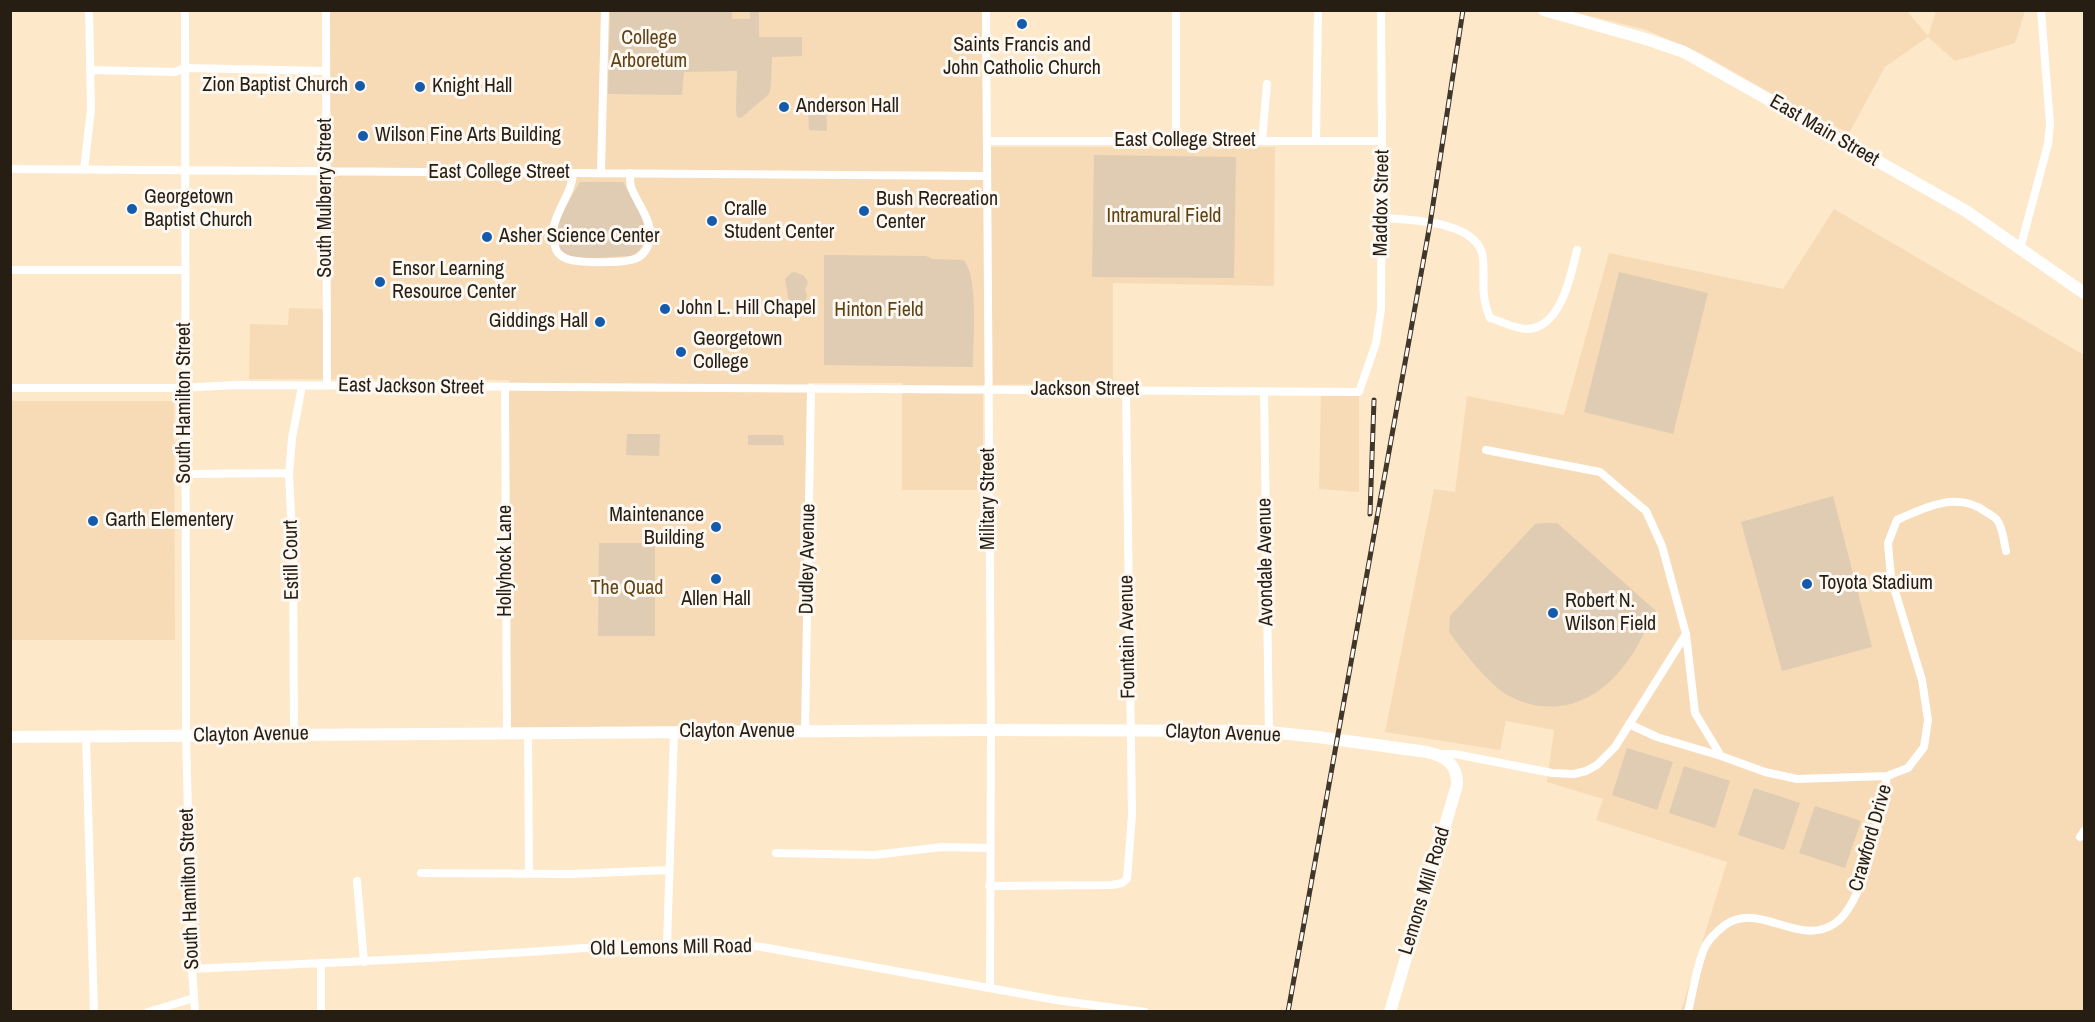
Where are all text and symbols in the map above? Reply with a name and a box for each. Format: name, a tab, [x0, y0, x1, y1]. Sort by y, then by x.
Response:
marker: Saints Francis and John Catholic Church	[1015, 17, 1029, 31]
park label: College Arboretum	[611, 27, 687, 74]
place label: Saints Francis and John Catholic Church	[943, 34, 1101, 81]
place label: Zion Baptist Church	[202, 74, 348, 98]
place label: Knight Hall	[432, 75, 512, 99]
marker: Zion Baptist Church	[353, 79, 367, 93]
marker: Knight Hall	[413, 80, 427, 94]
street label: East Main Street	[1765, 90, 1883, 172]
place label: Anderson Hall	[796, 95, 899, 119]
marker: Anderson Hall	[777, 100, 791, 114]
street label: South Mulberry Street	[314, 118, 338, 278]
place label: Wilson Fine Arts Building	[375, 124, 561, 148]
marker: Wilson Fine Arts Building	[356, 129, 370, 143]
street label: East College Street	[1114, 129, 1256, 153]
street label: Maddox Street	[1369, 149, 1395, 257]
street label: East College Street	[428, 161, 570, 185]
place label: Georgetown Baptist Church	[144, 186, 252, 233]
place label: Bush Recreation Center	[876, 188, 998, 235]
place label: Cralle Student Center	[724, 198, 834, 245]
marker: Georgetown Baptist Church	[125, 202, 139, 216]
marker: Bush Recreation Center	[857, 204, 871, 218]
park label: Intramural Field	[1107, 205, 1221, 229]
marker: Cralle Student Center	[705, 214, 719, 228]
place label: Asher Science Center	[499, 225, 659, 249]
marker: Asher Science Center	[480, 230, 494, 244]
place label: Ensor Learning Resource Center	[392, 258, 516, 305]
marker: Ensor Learning Resource Center	[373, 275, 387, 289]
place label: John L. Hill Chapel	[677, 297, 816, 321]
park label: Hinton Field	[834, 299, 924, 323]
marker: John L. Hill Chapel	[658, 302, 672, 316]
place label: Giddings Hall	[489, 310, 588, 334]
marker: Giddings Hall	[593, 315, 607, 329]
street label: South Hamilton Street	[173, 322, 197, 484]
place label: Georgetown College	[693, 328, 782, 375]
marker: Georgetown College	[674, 345, 688, 359]
street label: East Jackson Street	[338, 374, 484, 400]
street label: Jackson Street	[1031, 378, 1139, 402]
street label: Military Street	[977, 448, 1001, 550]
street label: Avondale Avenue	[1253, 498, 1279, 626]
street label: Dudley Avenue	[795, 503, 821, 615]
place label: Maintenance Building	[609, 504, 704, 551]
street label: Hollyhock Lane	[494, 505, 518, 617]
place label: Garth Elementery	[105, 509, 234, 533]
marker: Garth Elementery	[86, 514, 100, 528]
street label: Estill Court	[279, 520, 305, 600]
marker: Maintenance Building	[709, 520, 723, 534]
marker: Allen Hall	[709, 572, 723, 586]
place label: Toyota Stadium	[1819, 572, 1933, 596]
street label: Fountain Avenue	[1115, 575, 1141, 699]
park label: The Quad	[591, 577, 663, 601]
marker: Toyota Stadium	[1800, 577, 1814, 591]
place label: Allen Hall	[681, 588, 751, 612]
place label: Robert N. Wilson Field	[1565, 590, 1656, 637]
marker: Robert N. Wilson Field	[1546, 606, 1560, 620]
street label: Clayton Avenue	[679, 720, 795, 744]
street label: Clayton Avenue	[1165, 720, 1281, 748]
street label: Clayton Avenue	[193, 722, 309, 748]
street label: Crawford Drive	[1844, 782, 1898, 894]
street label: South Hamilton Street	[175, 808, 205, 970]
street label: Lemons Mill Road	[1394, 824, 1456, 958]
street label: Old Lemons Mill Road	[590, 935, 752, 961]

